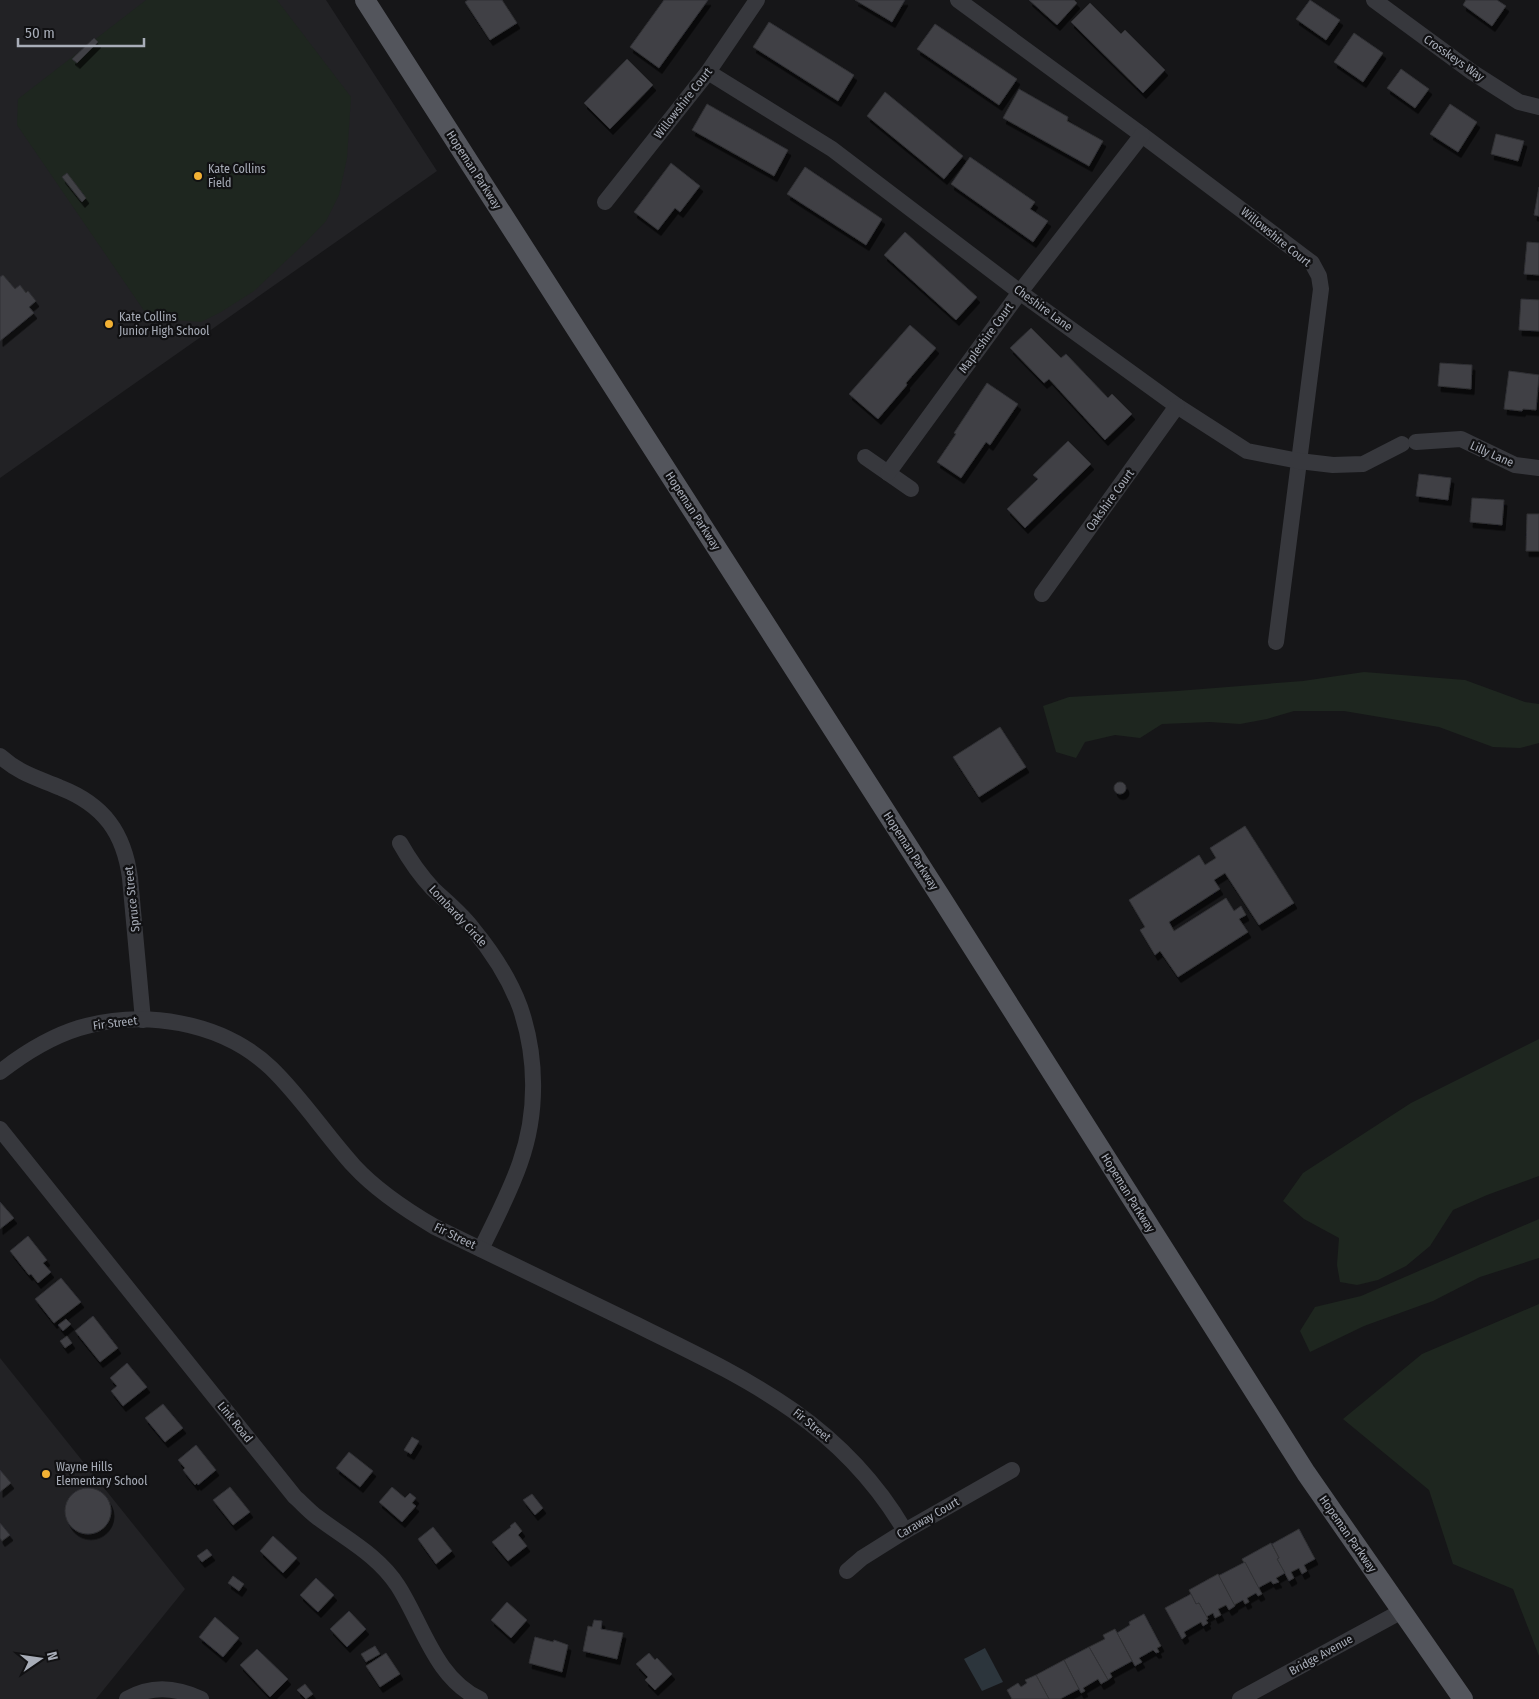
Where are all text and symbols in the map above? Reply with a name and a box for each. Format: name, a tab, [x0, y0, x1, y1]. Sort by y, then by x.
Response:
scale bar	[18, 15, 144, 47]
text: 50 m	[25, 24, 55, 42]
street label: Crosskeys Way	[1421, 32, 1487, 84]
street label: Willowshire Court	[651, 65, 715, 141]
street label: Hopeman Parkway	[444, 128, 505, 212]
place label: Kate Collins Field	[208, 162, 266, 190]
marker: Kate Collins Field	[192, 170, 204, 182]
street label: Willowshire Court	[1238, 204, 1314, 270]
street label: Cheshire Lane	[1011, 282, 1075, 334]
street label: Mapleshire Court	[956, 300, 1016, 376]
place label: Kate Collins Junior High School	[119, 310, 210, 338]
marker: Kate Collins Junior High School	[103, 318, 115, 330]
street label: Lilly Lane	[1468, 438, 1516, 470]
street label: Oakshire Court	[1083, 467, 1137, 533]
street label: Hopeman Parkway	[663, 469, 724, 553]
street label: Hopeman Parkway	[881, 809, 942, 893]
street label: Spruce Street	[122, 865, 142, 933]
street label: Lombardy Circle	[426, 883, 490, 949]
street label: Fir Street	[92, 1013, 138, 1033]
street label: Hopeman Parkway	[1098, 1151, 1158, 1236]
street label: Fir Street	[432, 1220, 478, 1252]
street label: Link Road	[214, 1399, 256, 1445]
street label: Fir Street	[790, 1406, 834, 1444]
place label: Wayne Hills Elementary School	[56, 1460, 147, 1488]
marker: Wayne Hills Elementary School	[40, 1468, 52, 1480]
street label: Hopeman Parkway	[1316, 1493, 1380, 1575]
street label: Caraway Court	[894, 1494, 962, 1541]
street label: Bridge Avenue	[1287, 1632, 1355, 1678]
north arrow	[15, 1634, 65, 1684]
text: N	[43, 1650, 61, 1662]

